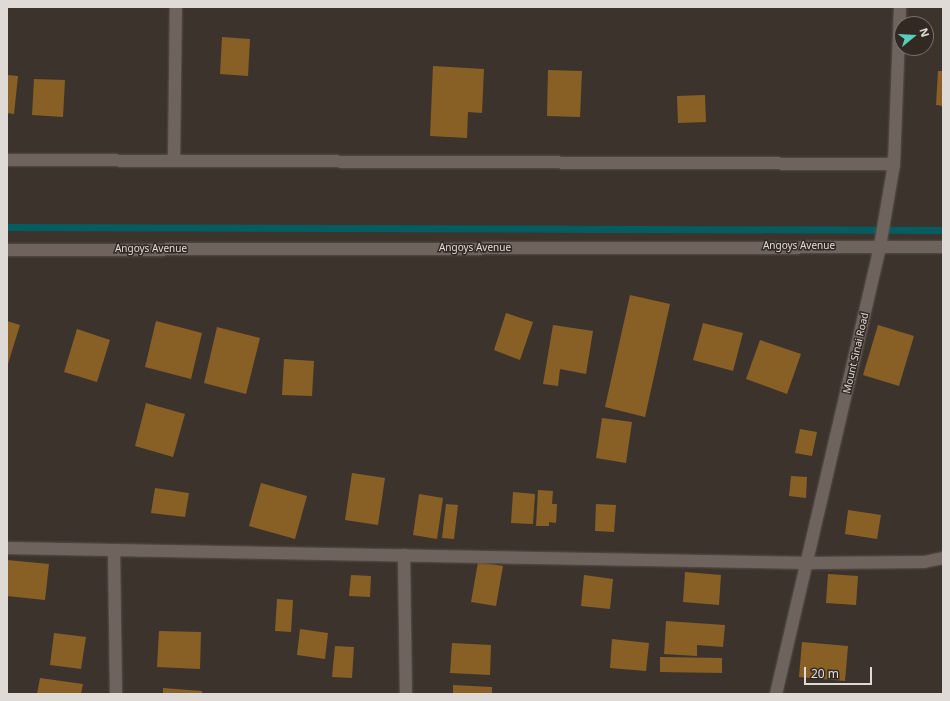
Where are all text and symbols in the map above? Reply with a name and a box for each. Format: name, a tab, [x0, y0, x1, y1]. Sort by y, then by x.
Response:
north arrow	[894, 16, 934, 56]
text: N	[916, 26, 933, 39]
street label: Angoys Avenue	[763, 240, 835, 252]
street label: Angoys Avenue	[439, 242, 511, 254]
street label: Angoys Avenue	[115, 243, 187, 255]
street label: Mount Sinai Road	[841, 311, 871, 395]
scale bar	[806, 659, 874, 685]
text: 20 m	[811, 665, 839, 682]

